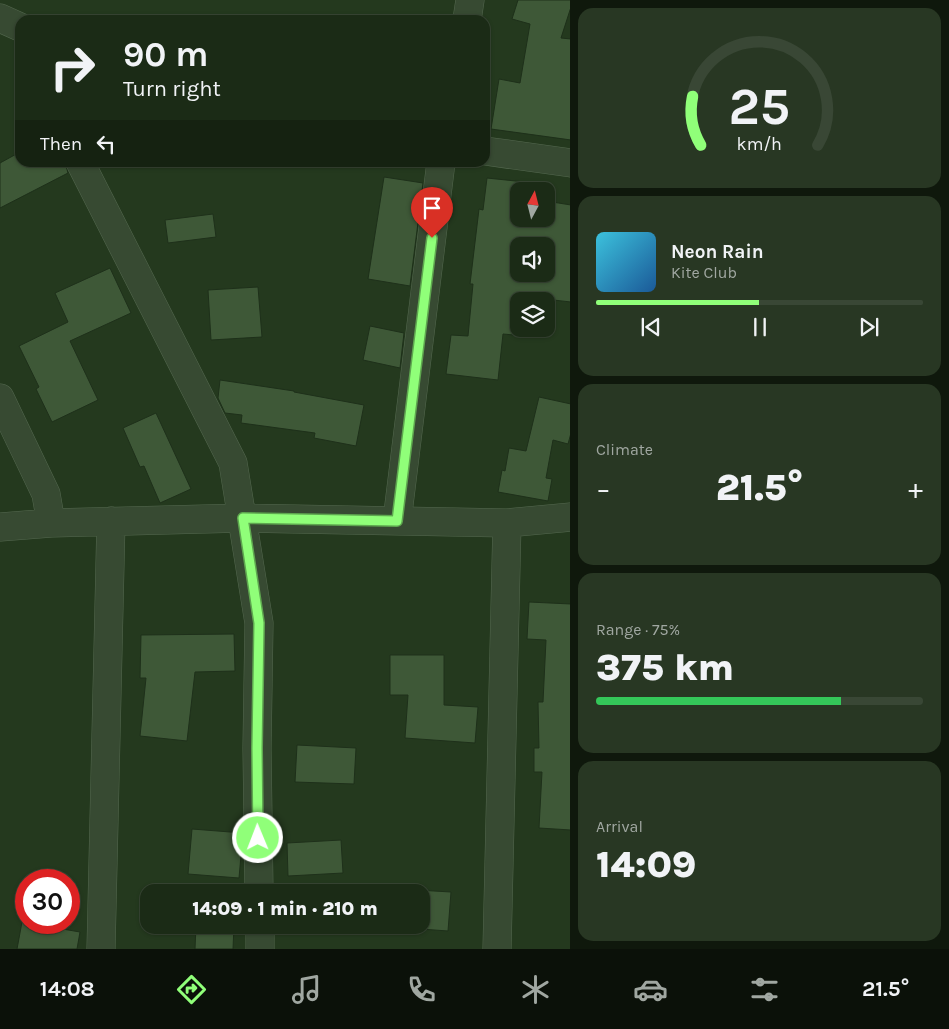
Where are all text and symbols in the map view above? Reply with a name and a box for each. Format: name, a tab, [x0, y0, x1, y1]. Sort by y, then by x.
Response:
text: 90 m	[123, 34, 209, 75]
icon: right	[40, 35, 105, 100]
text: Turn right	[123, 76, 221, 102]
text: 25	[729, 76, 790, 137]
icon: left	[92, 130, 120, 158]
text: Then	[40, 133, 82, 155]
text: km/h	[737, 134, 782, 155]
north arrow	[510, 182, 555, 228]
map controls	[510, 182, 555, 337]
pin	[411, 187, 453, 238]
icon: arrive	[418, 194, 446, 222]
button: sound	[510, 237, 555, 282]
text: Neon Rain	[671, 241, 764, 263]
text: Kite Club	[671, 263, 737, 282]
button: layers	[510, 292, 555, 337]
icon: previous	[637, 313, 665, 341]
icon: pause	[746, 313, 774, 341]
icon: next	[855, 313, 883, 341]
text: Climate	[596, 440, 653, 459]
text: 21.5°	[716, 465, 803, 510]
text: −	[596, 472, 611, 505]
text: +	[908, 472, 923, 505]
text: Range · 75%	[596, 620, 680, 639]
text: 375 km	[596, 645, 734, 690]
position arrow	[231, 811, 283, 863]
text: Arrival	[596, 817, 643, 836]
text: 14:09	[596, 842, 696, 887]
speed limit sign: 30	[15, 869, 80, 934]
text: 14:09 · 1 min · 210 m	[192, 898, 378, 920]
icon: directions	[174, 972, 209, 1007]
icon: music	[289, 972, 324, 1007]
icon: phone	[404, 972, 439, 1007]
icon: climate	[518, 972, 553, 1007]
icon: car	[633, 972, 668, 1007]
icon: filters	[747, 972, 782, 1007]
text: 14:08	[40, 976, 95, 1002]
text: 21.5°	[862, 976, 909, 1002]

